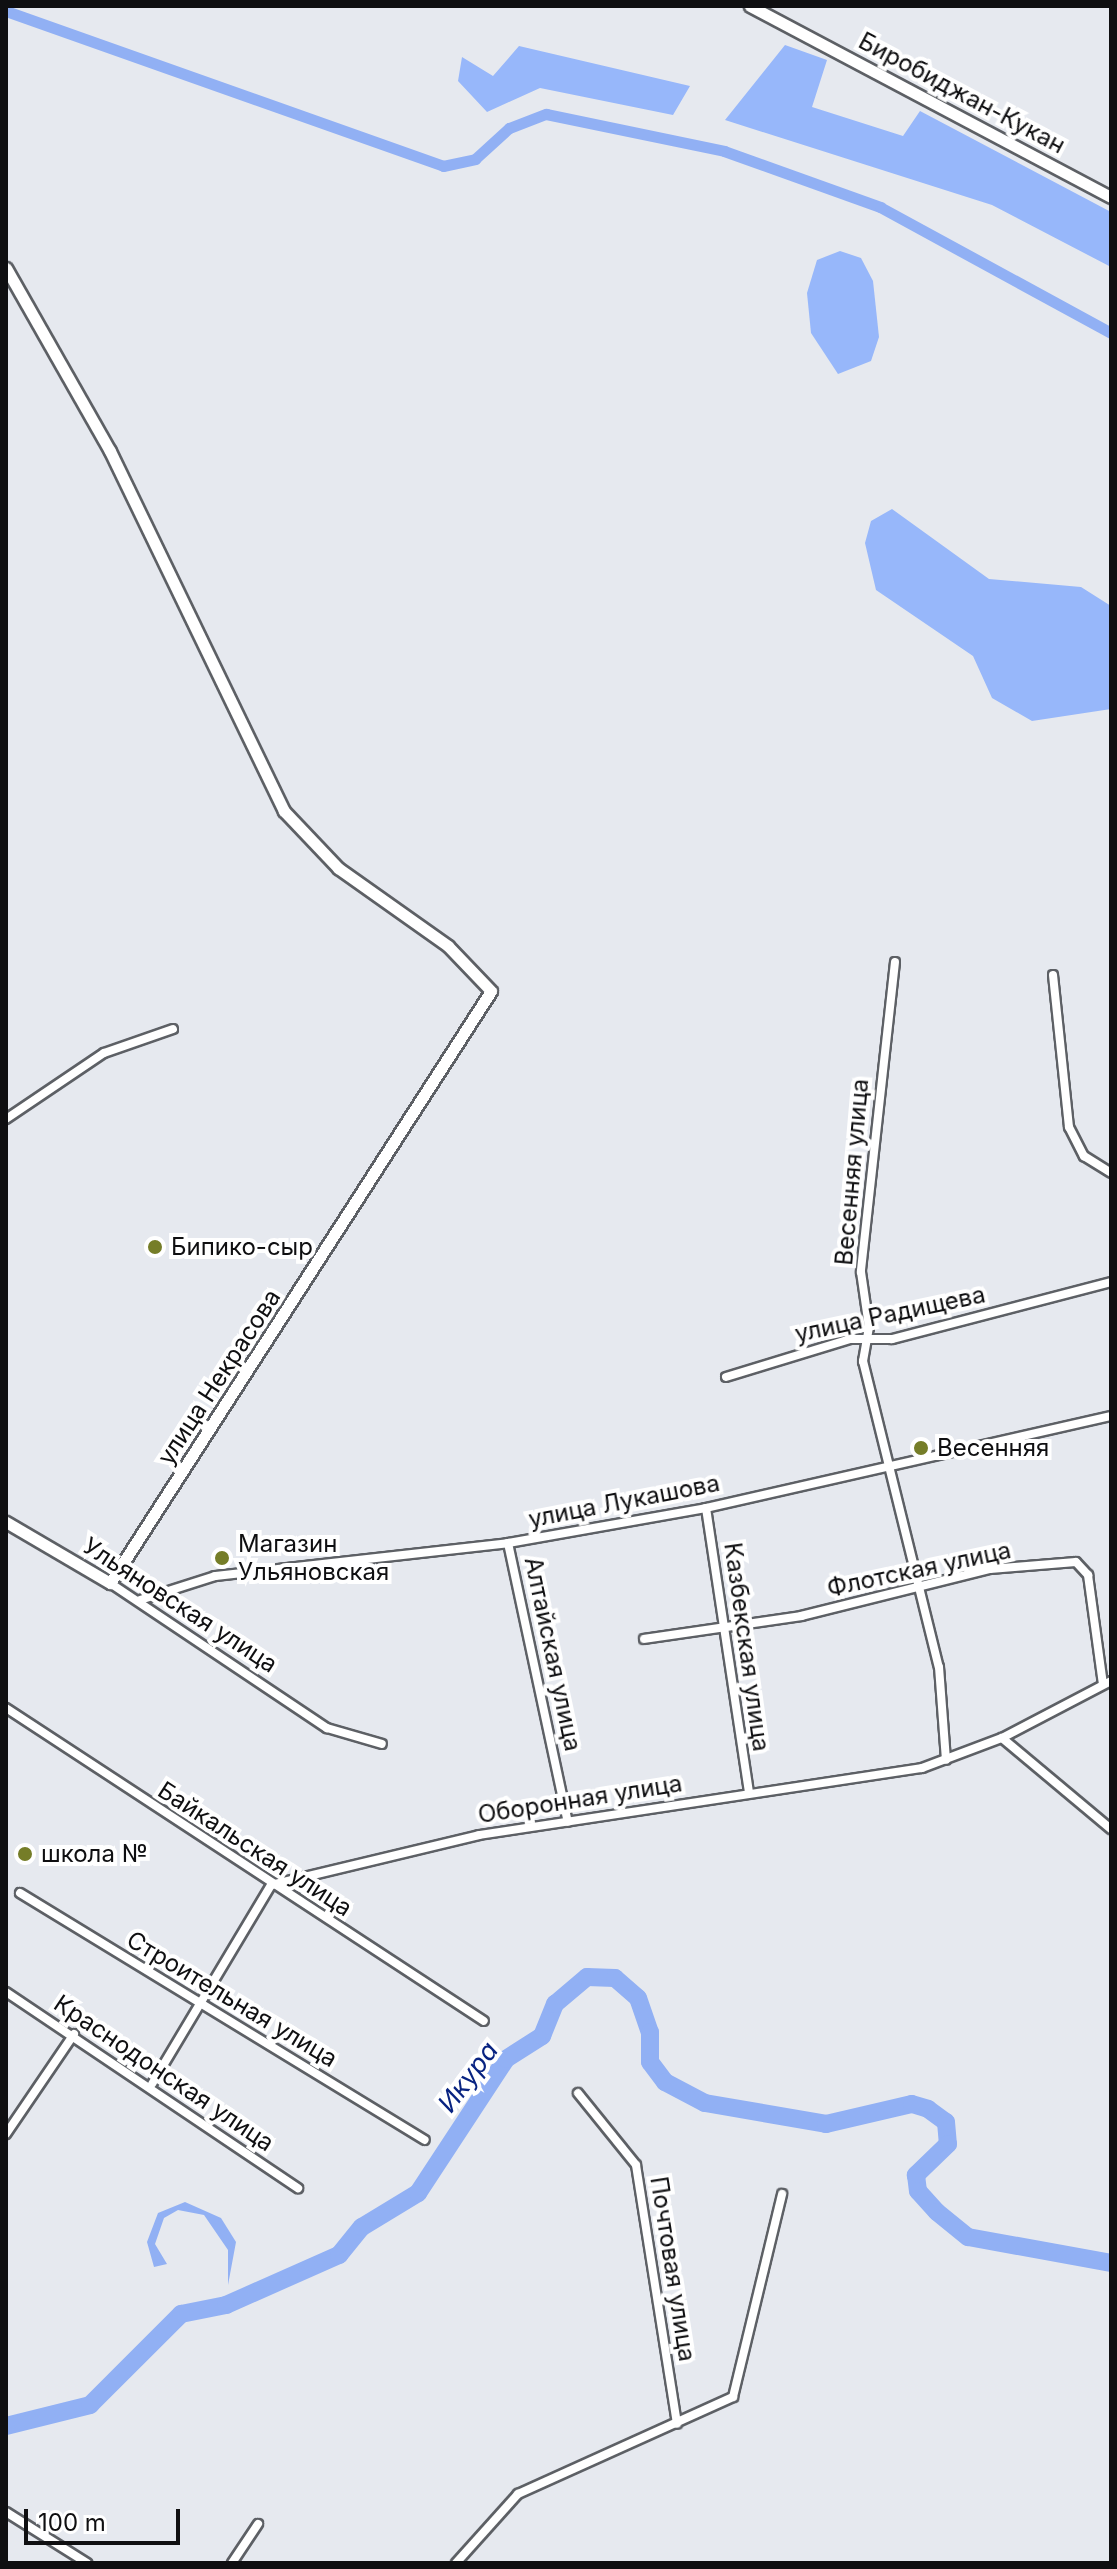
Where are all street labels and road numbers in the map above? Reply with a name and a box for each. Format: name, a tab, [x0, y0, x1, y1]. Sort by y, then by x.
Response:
street label: Биробиджан-Кукан	[854, 26, 1070, 160]
street label: Весенняя улица	[829, 1077, 875, 1267]
street label: улица Радищева	[792, 1280, 988, 1348]
street label: улица Некрасова	[152, 1284, 286, 1470]
street label: улица Лукашова	[526, 1468, 722, 1534]
street label: Ульяновская улица	[77, 1531, 283, 1679]
street label: Флотская улица	[824, 1535, 1014, 1603]
street label: Казбекская улица	[718, 1541, 776, 1753]
street label: Алтайская улица	[518, 1554, 588, 1754]
street label: Оборонная улица	[476, 1769, 684, 1829]
street label: Байкальская улица	[153, 1776, 357, 1922]
street label: Строительная улица	[122, 1925, 342, 2073]
street label: Краснодонская улица	[49, 1989, 279, 2157]
street label: Почтовая улица	[644, 2175, 702, 2363]

